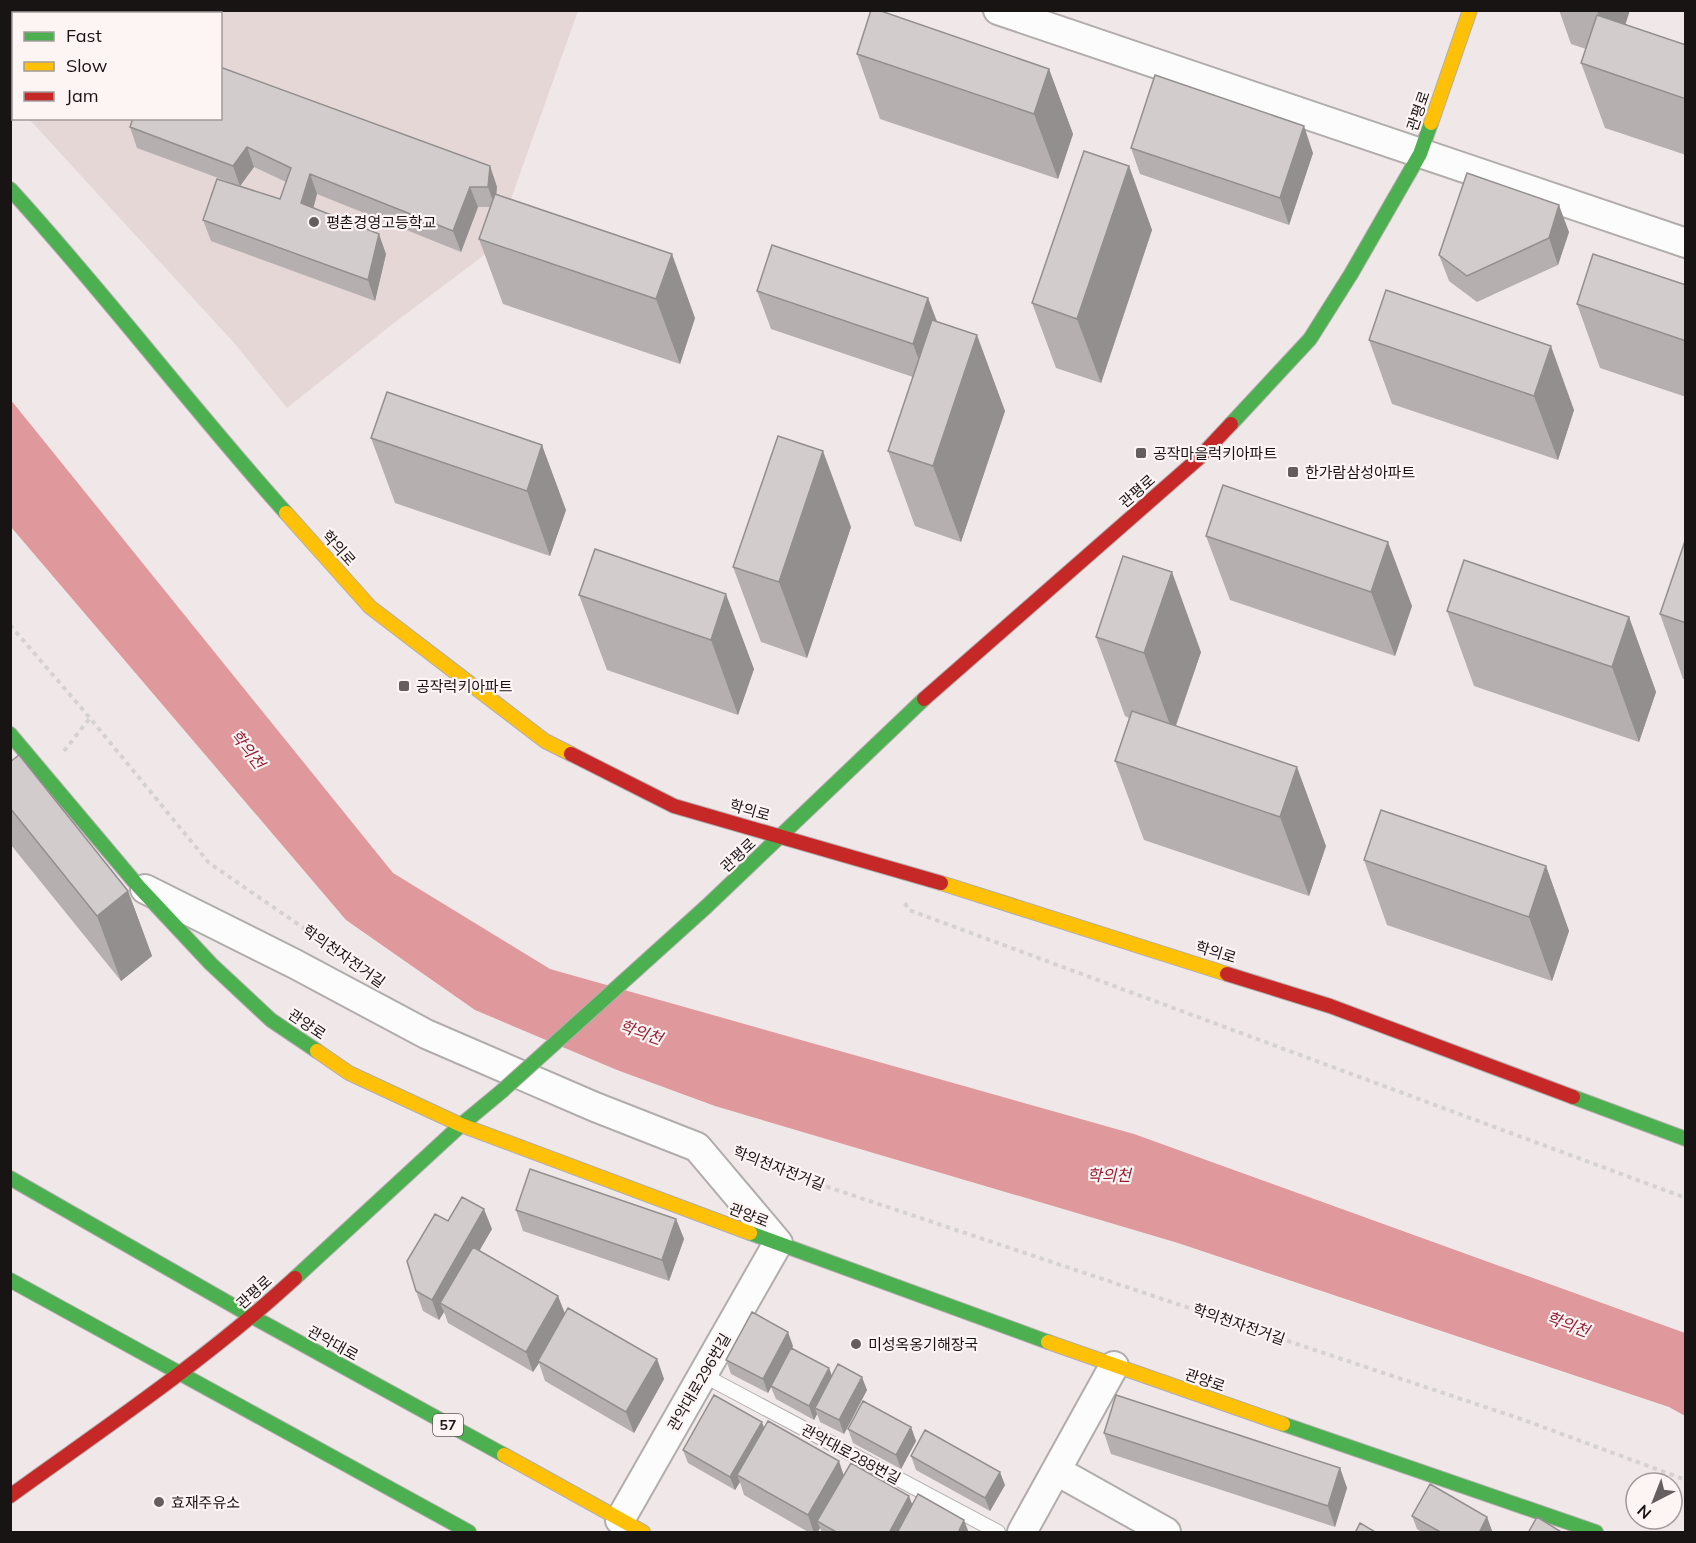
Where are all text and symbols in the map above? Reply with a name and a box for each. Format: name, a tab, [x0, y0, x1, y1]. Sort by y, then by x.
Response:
legend	[12, 12, 222, 120]
text: Fast	[66, 24, 102, 47]
text: Slow	[66, 54, 108, 77]
text: Jam	[66, 84, 99, 107]
street label: 관평로	[1402, 88, 1434, 134]
place label: 평촌경영고등학교	[326, 213, 436, 232]
marker: 평촌경영고등학교	[307, 215, 321, 229]
place label: 공작마을럭키아파트	[1153, 444, 1277, 463]
marker: 공작마을럭키아파트	[1134, 446, 1148, 460]
place label: 한가람삼성아파트	[1305, 463, 1416, 482]
marker: 한가람삼성아파트	[1286, 465, 1300, 479]
street label: 관평로	[1115, 470, 1159, 512]
street label: 학의로	[318, 526, 360, 570]
place label: 공작럭키아파트	[416, 677, 513, 696]
marker: 공작럭키아파트	[397, 679, 411, 693]
water label: 학의천	[227, 725, 271, 774]
street label: 학의로	[727, 795, 773, 825]
street label: 관평로	[716, 834, 760, 876]
street label: 학의천자전거길	[299, 921, 389, 991]
street label: 학의로	[1193, 937, 1239, 967]
street label: 관양로	[285, 1005, 329, 1043]
water label: 학의천	[617, 1015, 667, 1049]
street label: 학의천자전거길	[730, 1142, 828, 1194]
water label: 학의천	[1087, 1165, 1133, 1185]
street label: 관양로	[726, 1199, 772, 1231]
street label: 관평로	[232, 1271, 276, 1313]
street label: 학의천자전거길	[1190, 1299, 1288, 1349]
water label: 학의천	[1544, 1307, 1594, 1342]
street label: 관악대로	[304, 1321, 362, 1365]
street label: 관악대로296번길	[663, 1330, 735, 1434]
place label: 미성옥옹기해장국	[868, 1335, 978, 1354]
marker: 미성옥옹기해장국	[849, 1337, 863, 1351]
street label: 관양로	[1182, 1364, 1228, 1396]
road number: 57	[433, 1414, 463, 1436]
street label: 관악대로288번길	[798, 1420, 904, 1488]
north arrow	[1624, 1471, 1684, 1531]
place label: 효재주유소	[171, 1493, 240, 1512]
marker: 효재주유소	[152, 1495, 166, 1509]
text: N	[1633, 1501, 1655, 1524]

